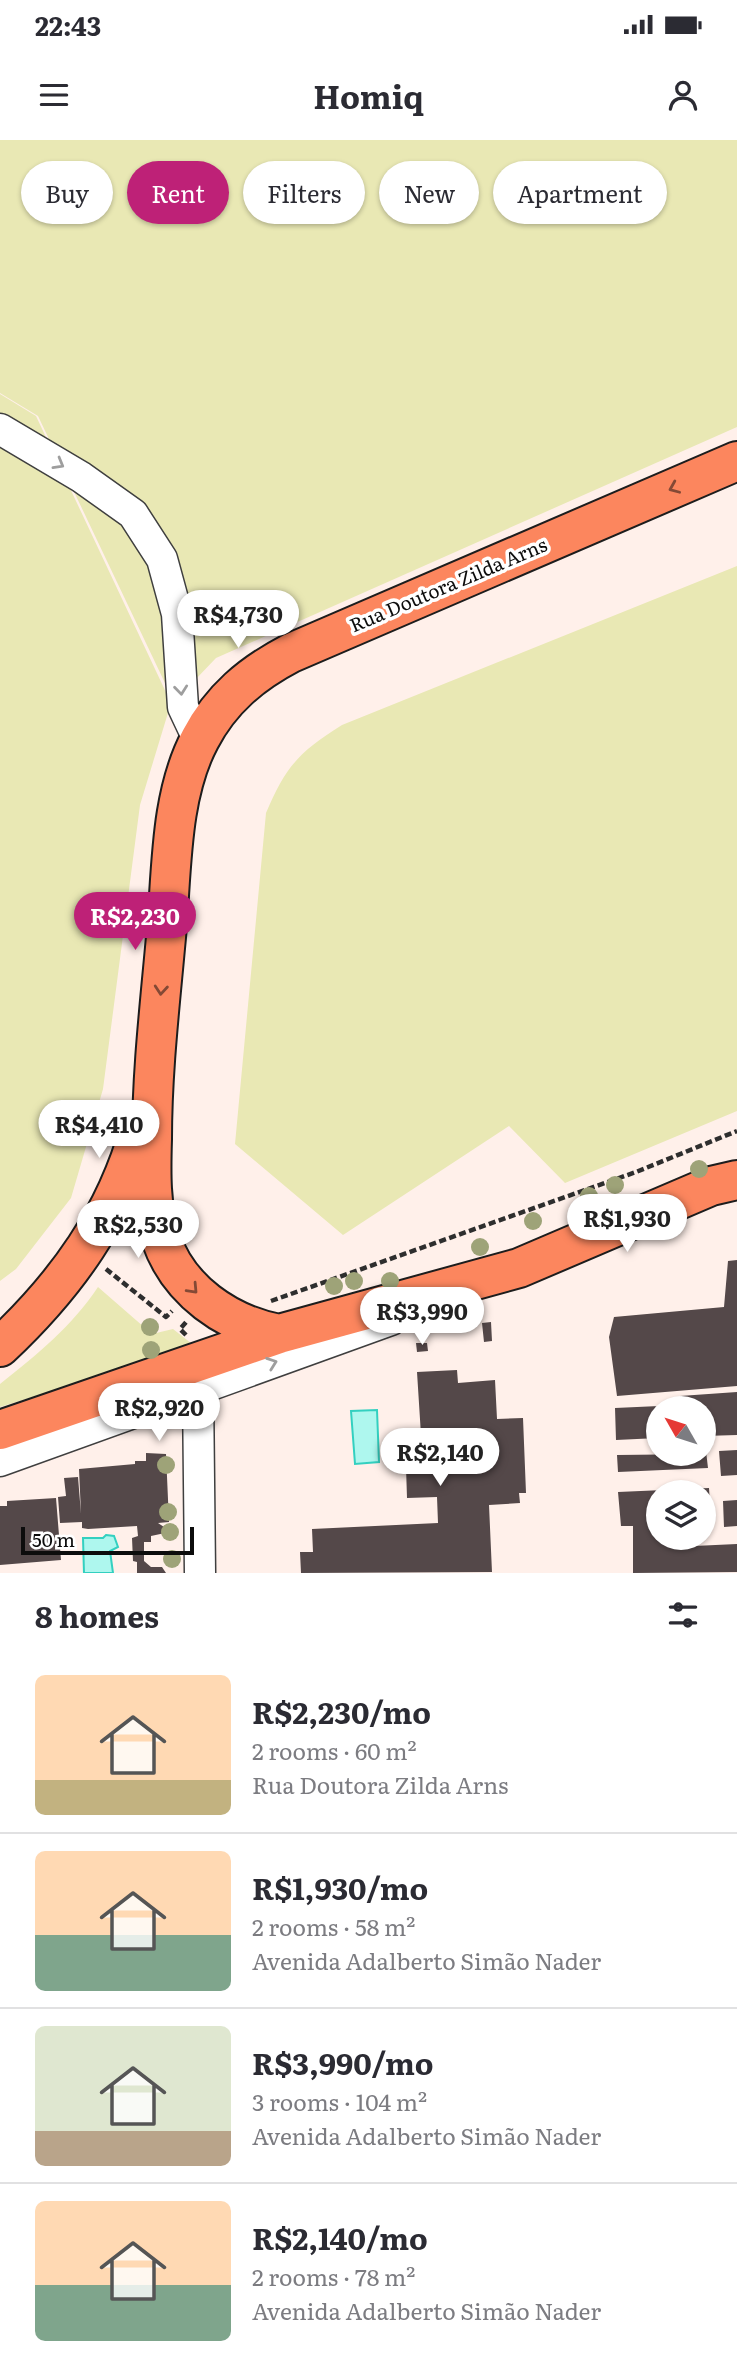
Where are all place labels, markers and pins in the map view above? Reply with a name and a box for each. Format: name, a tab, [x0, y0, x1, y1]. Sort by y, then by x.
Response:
pin: R$4,730	[173, 590, 303, 650]
pin: R$2,230	[70, 892, 200, 952]
pin: R$4,410	[34, 1100, 164, 1160]
pin: R$1,930	[562, 1194, 692, 1254]
pin: R$2,530	[73, 1200, 203, 1260]
pin: R$3,990	[357, 1288, 487, 1347]
pin: R$2,920	[94, 1384, 224, 1443]
pin: R$2,140	[375, 1428, 505, 1488]

